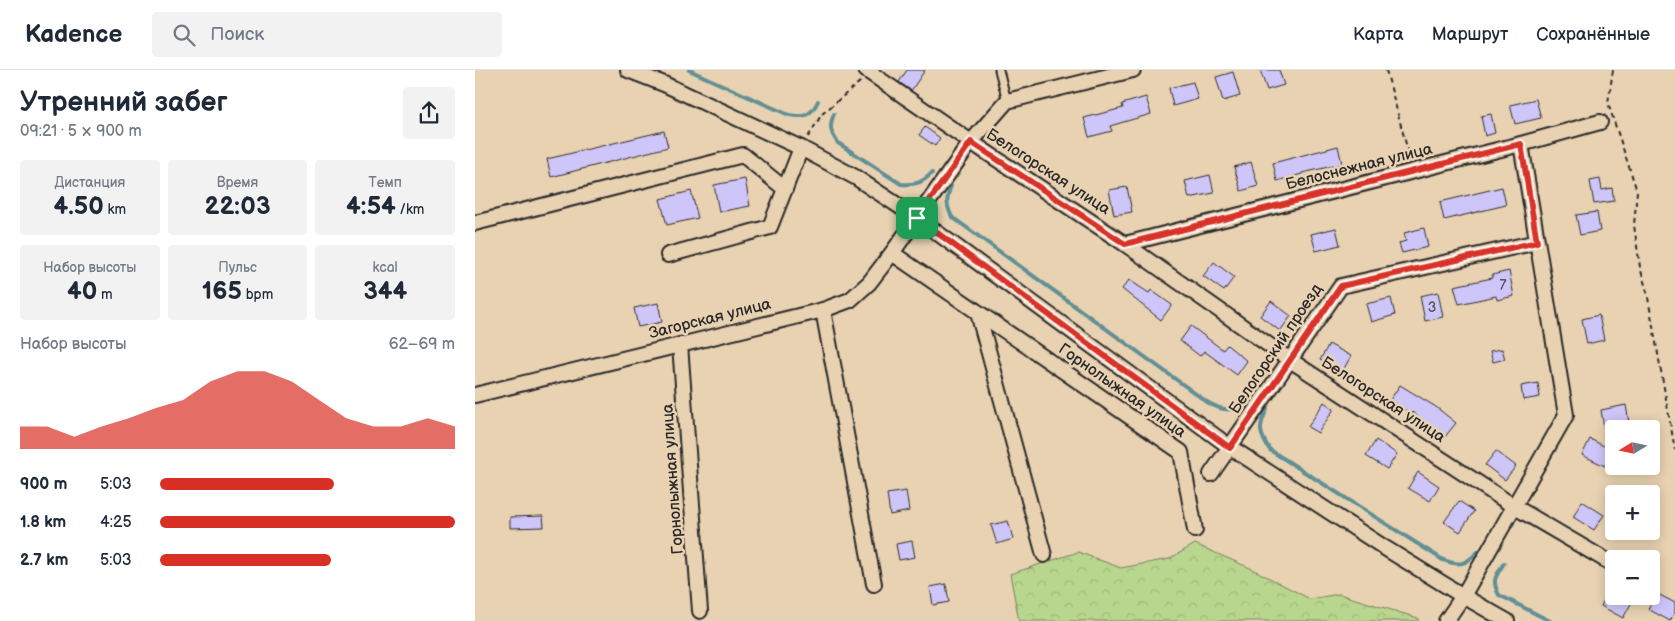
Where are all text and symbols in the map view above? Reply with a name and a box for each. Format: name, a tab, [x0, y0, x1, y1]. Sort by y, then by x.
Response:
search box	[152, 12, 502, 57]
text: Kadence	[25, 20, 122, 49]
icon: search	[170, 21, 198, 49]
text: Поиск	[210, 23, 264, 46]
text: Карта	[1353, 24, 1404, 45]
text: Маршрут	[1432, 24, 1508, 45]
text: Сохранённые	[1536, 24, 1650, 45]
text: Утренний забег	[20, 86, 228, 119]
button: share	[403, 87, 455, 139]
text: 09:21 · 5 × 900 m	[20, 122, 142, 141]
street label: Белогорская улица	[983, 125, 1114, 219]
street label: Белоснежная улица	[1284, 139, 1435, 194]
text: Дистанция	[54, 174, 125, 191]
text: Время	[217, 174, 258, 191]
text: Темп	[369, 174, 402, 191]
text: 4.50	[54, 191, 104, 222]
text: 22:03	[204, 191, 271, 222]
text: 4:54	[346, 191, 396, 222]
pin	[896, 197, 938, 239]
text: km	[104, 201, 126, 218]
text: /km	[396, 201, 424, 218]
icon: arrive	[903, 204, 931, 232]
text: Набор высоты	[43, 259, 136, 276]
text: Пульс	[218, 259, 257, 276]
text: kcal	[373, 259, 398, 276]
text: 40	[67, 276, 97, 307]
text: 165	[202, 276, 242, 307]
text: 344	[363, 276, 407, 307]
house number: 7	[1500, 277, 1507, 294]
street label: Белогорский проезд	[1226, 280, 1327, 417]
text: m	[97, 286, 113, 303]
text: bpm	[242, 286, 273, 303]
street label: Загорская улица	[647, 295, 774, 343]
house number: 3	[1428, 299, 1436, 316]
text: Набор высоты	[20, 335, 127, 354]
text: 62–69 m	[389, 335, 455, 354]
street label: Горнолыжная улица	[1055, 340, 1190, 442]
street label: Белогорская улица	[1318, 353, 1449, 447]
street label: Горнолыжная улица	[658, 402, 688, 555]
north arrow	[1605, 420, 1660, 475]
map controls	[1605, 420, 1660, 605]
text: 900 m	[20, 475, 67, 494]
text: 5:03	[100, 475, 132, 494]
button: +	[1605, 485, 1660, 540]
text: 1.8 km	[20, 513, 66, 532]
text: 4:25	[100, 513, 132, 532]
button: −	[1605, 550, 1660, 605]
text: 2.7 km	[20, 551, 68, 570]
text: 5:03	[100, 551, 132, 570]

